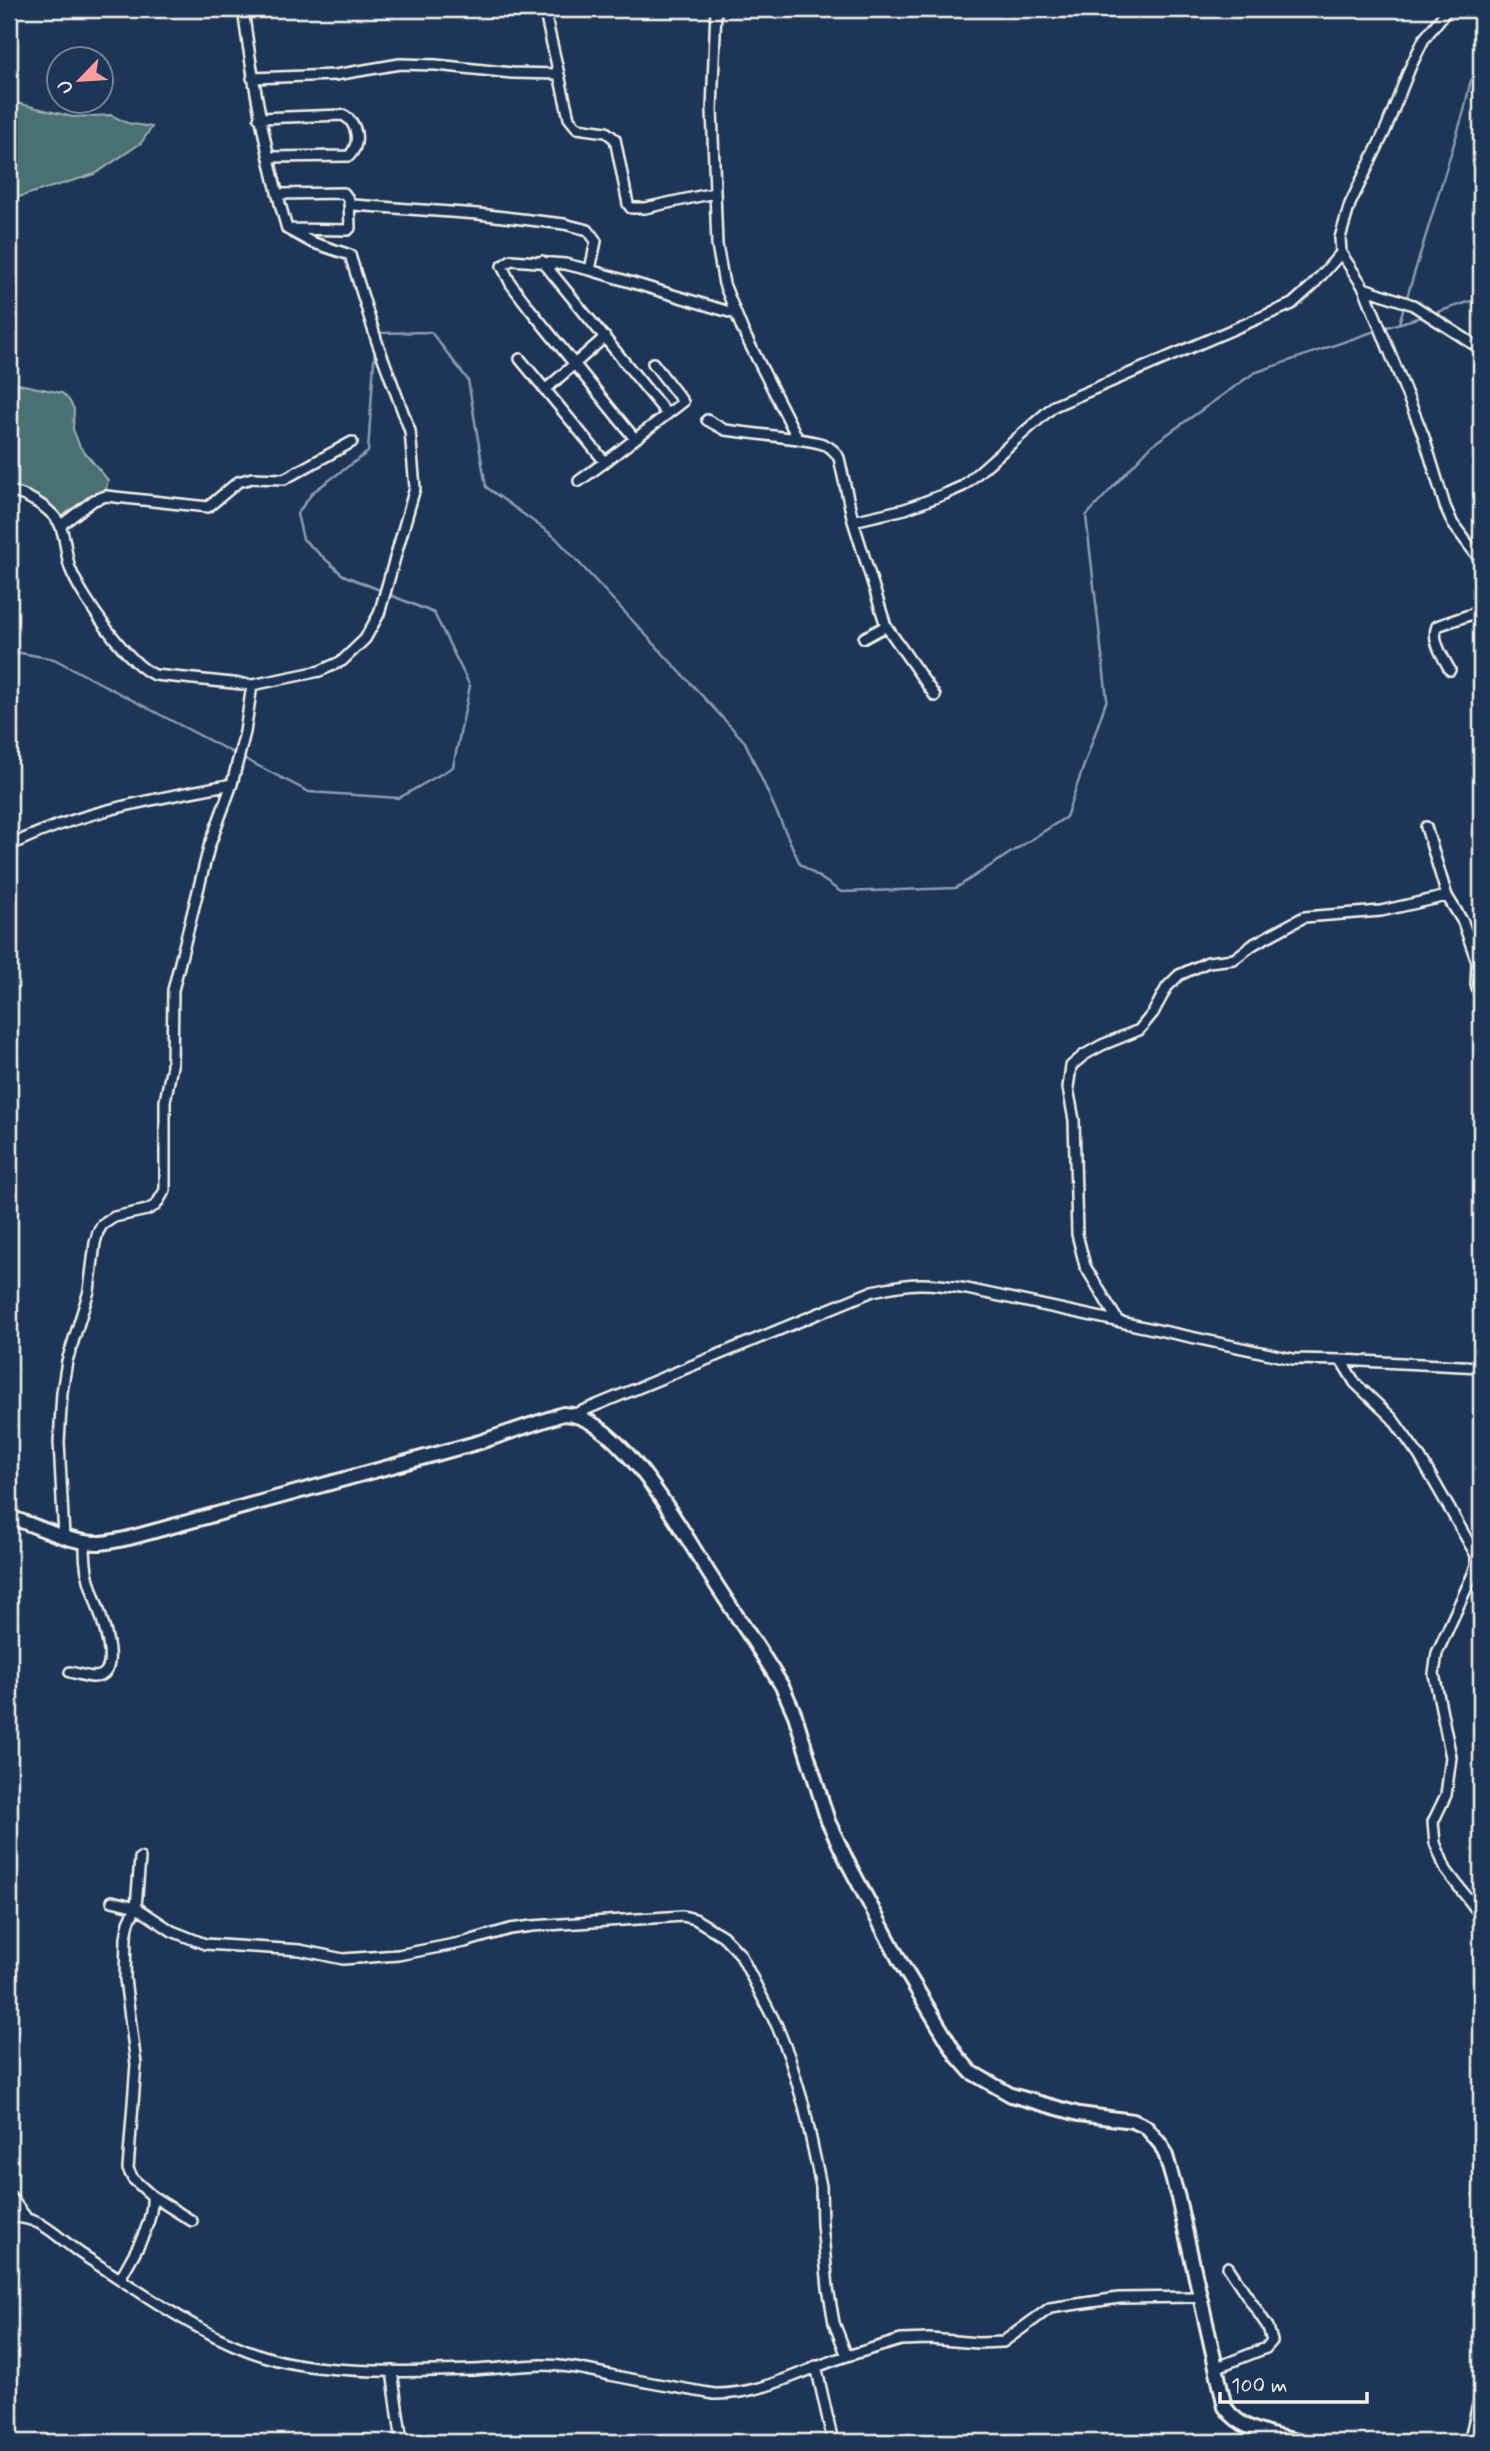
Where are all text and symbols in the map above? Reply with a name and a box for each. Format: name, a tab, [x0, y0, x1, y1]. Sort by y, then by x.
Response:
north arrow	[46, 46, 116, 116]
text: U	[52, 76, 80, 97]
scale bar	[1220, 2360, 1368, 2404]
text: 100 m	[1231, 2372, 1287, 2400]

